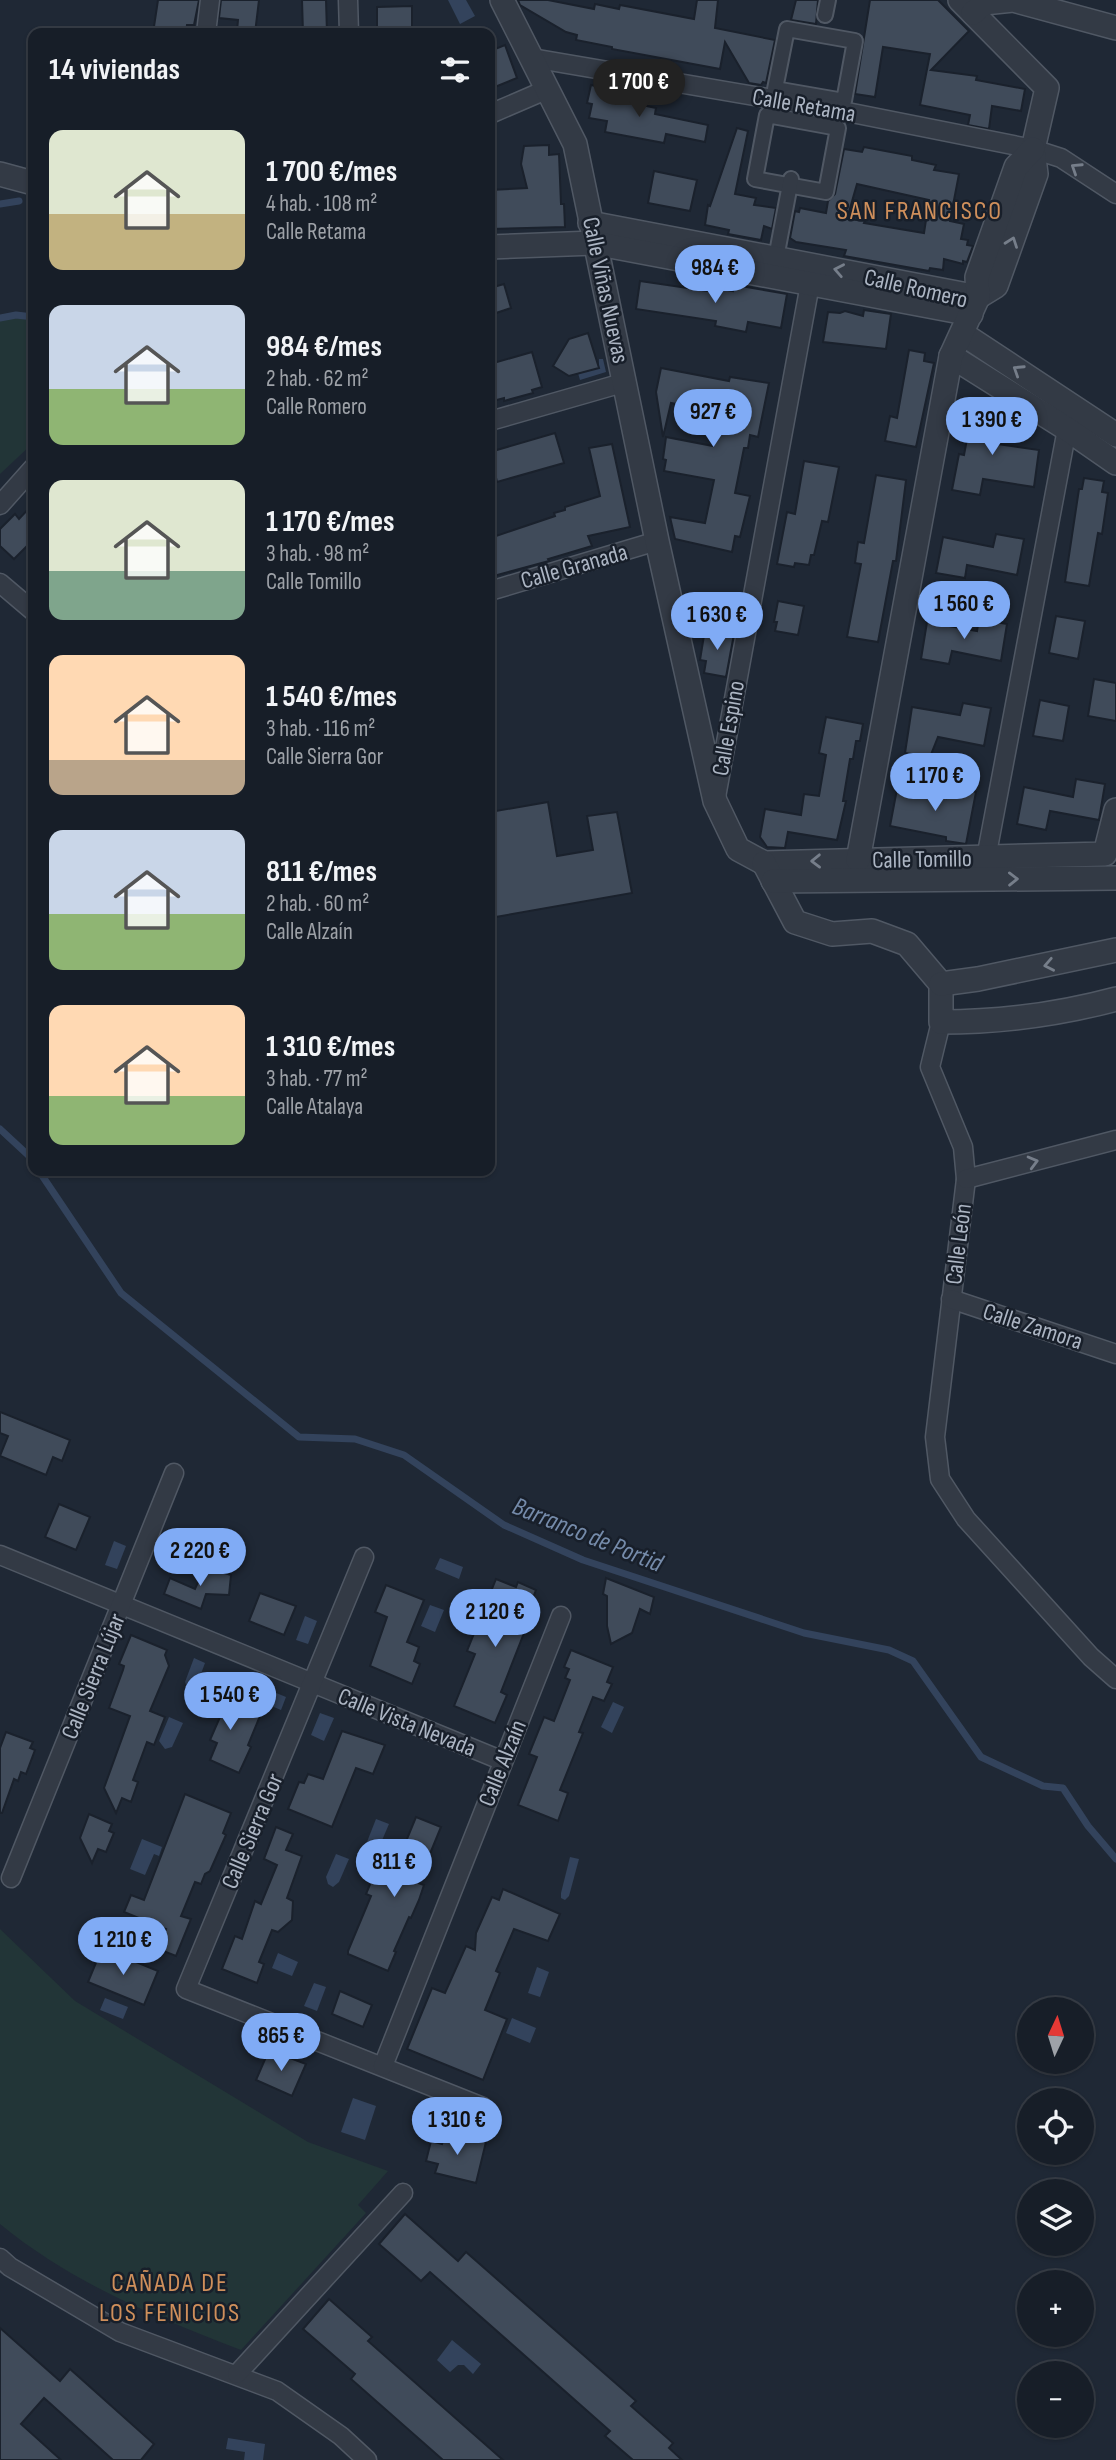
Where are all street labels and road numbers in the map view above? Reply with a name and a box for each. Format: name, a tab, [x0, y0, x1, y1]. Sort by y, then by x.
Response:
street label: Calle Retama	[750, 82, 858, 129]
street label: Calle Viñas Nuevas	[576, 214, 635, 366]
street label: Calle Romero	[861, 263, 970, 314]
street label: Calle Granada	[518, 537, 631, 595]
street label: Calle Espino	[706, 678, 751, 778]
street label: Calle Tomillo	[872, 844, 972, 875]
street label: Calle León	[939, 1202, 978, 1286]
street label: Calle Zamora	[979, 1297, 1086, 1356]
street label: Calle Sierra Lújar	[55, 1609, 132, 1743]
street label: Calle Vista Nevada	[334, 1682, 480, 1763]
street label: Calle Alzaín	[472, 1716, 533, 1811]
street label: Calle Sierra Gor	[215, 1769, 290, 1893]

